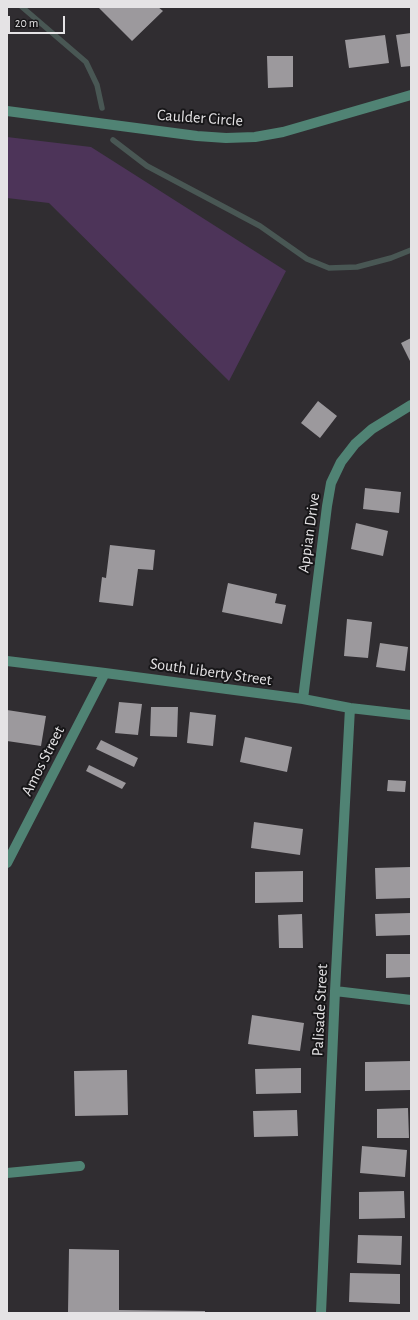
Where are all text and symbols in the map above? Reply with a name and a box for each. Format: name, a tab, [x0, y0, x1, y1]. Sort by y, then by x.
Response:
scale bar	[10, 8, 67, 34]
text: 20 m	[15, 17, 38, 29]
street label: Caulder Circle	[156, 105, 244, 131]
street label: Appian Drive	[294, 492, 324, 574]
street label: South Liberty Street	[149, 654, 273, 690]
street label: Amos Street	[17, 723, 69, 799]
street label: Palisade Street	[308, 963, 332, 1057]

